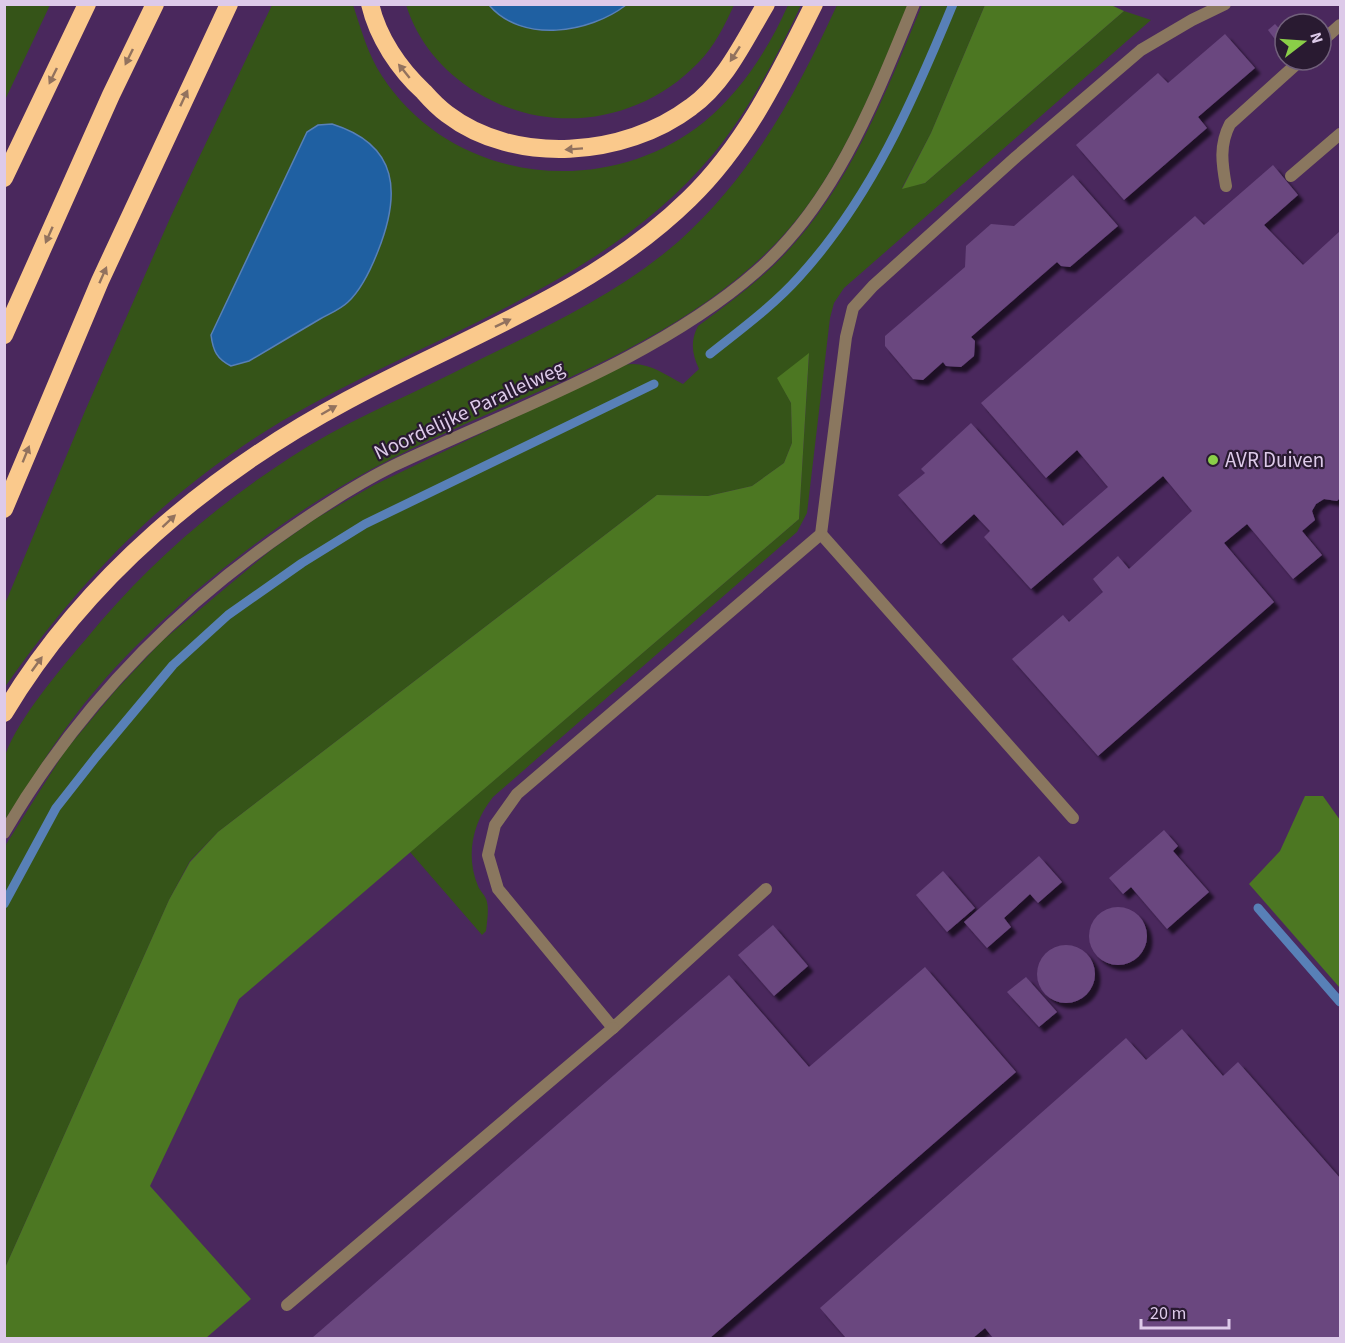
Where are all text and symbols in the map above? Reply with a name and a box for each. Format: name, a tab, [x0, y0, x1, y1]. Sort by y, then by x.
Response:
north arrow	[1273, 12, 1333, 72]
text: N	[1304, 30, 1328, 46]
one-way arrow	[730, 46, 741, 62]
one-way arrow	[124, 49, 134, 66]
one-way arrow	[398, 64, 411, 79]
one-way arrow	[48, 67, 57, 84]
one-way arrow	[180, 89, 189, 106]
one-way arrow	[565, 144, 584, 153]
one-way arrow	[44, 226, 54, 244]
one-way arrow	[99, 267, 108, 284]
one-way arrow	[495, 318, 512, 328]
street label: Noordelijke Parallelweg	[369, 352, 570, 467]
one-way arrow	[321, 405, 337, 416]
one-way arrow	[22, 445, 31, 463]
place label: AVR Duiven	[1225, 445, 1324, 475]
marker: AVR Duiven	[1206, 453, 1220, 467]
one-way arrow	[161, 515, 176, 528]
one-way arrow	[31, 656, 43, 672]
scale bar	[1141, 1292, 1230, 1330]
text: 20 m	[1150, 1301, 1186, 1326]

